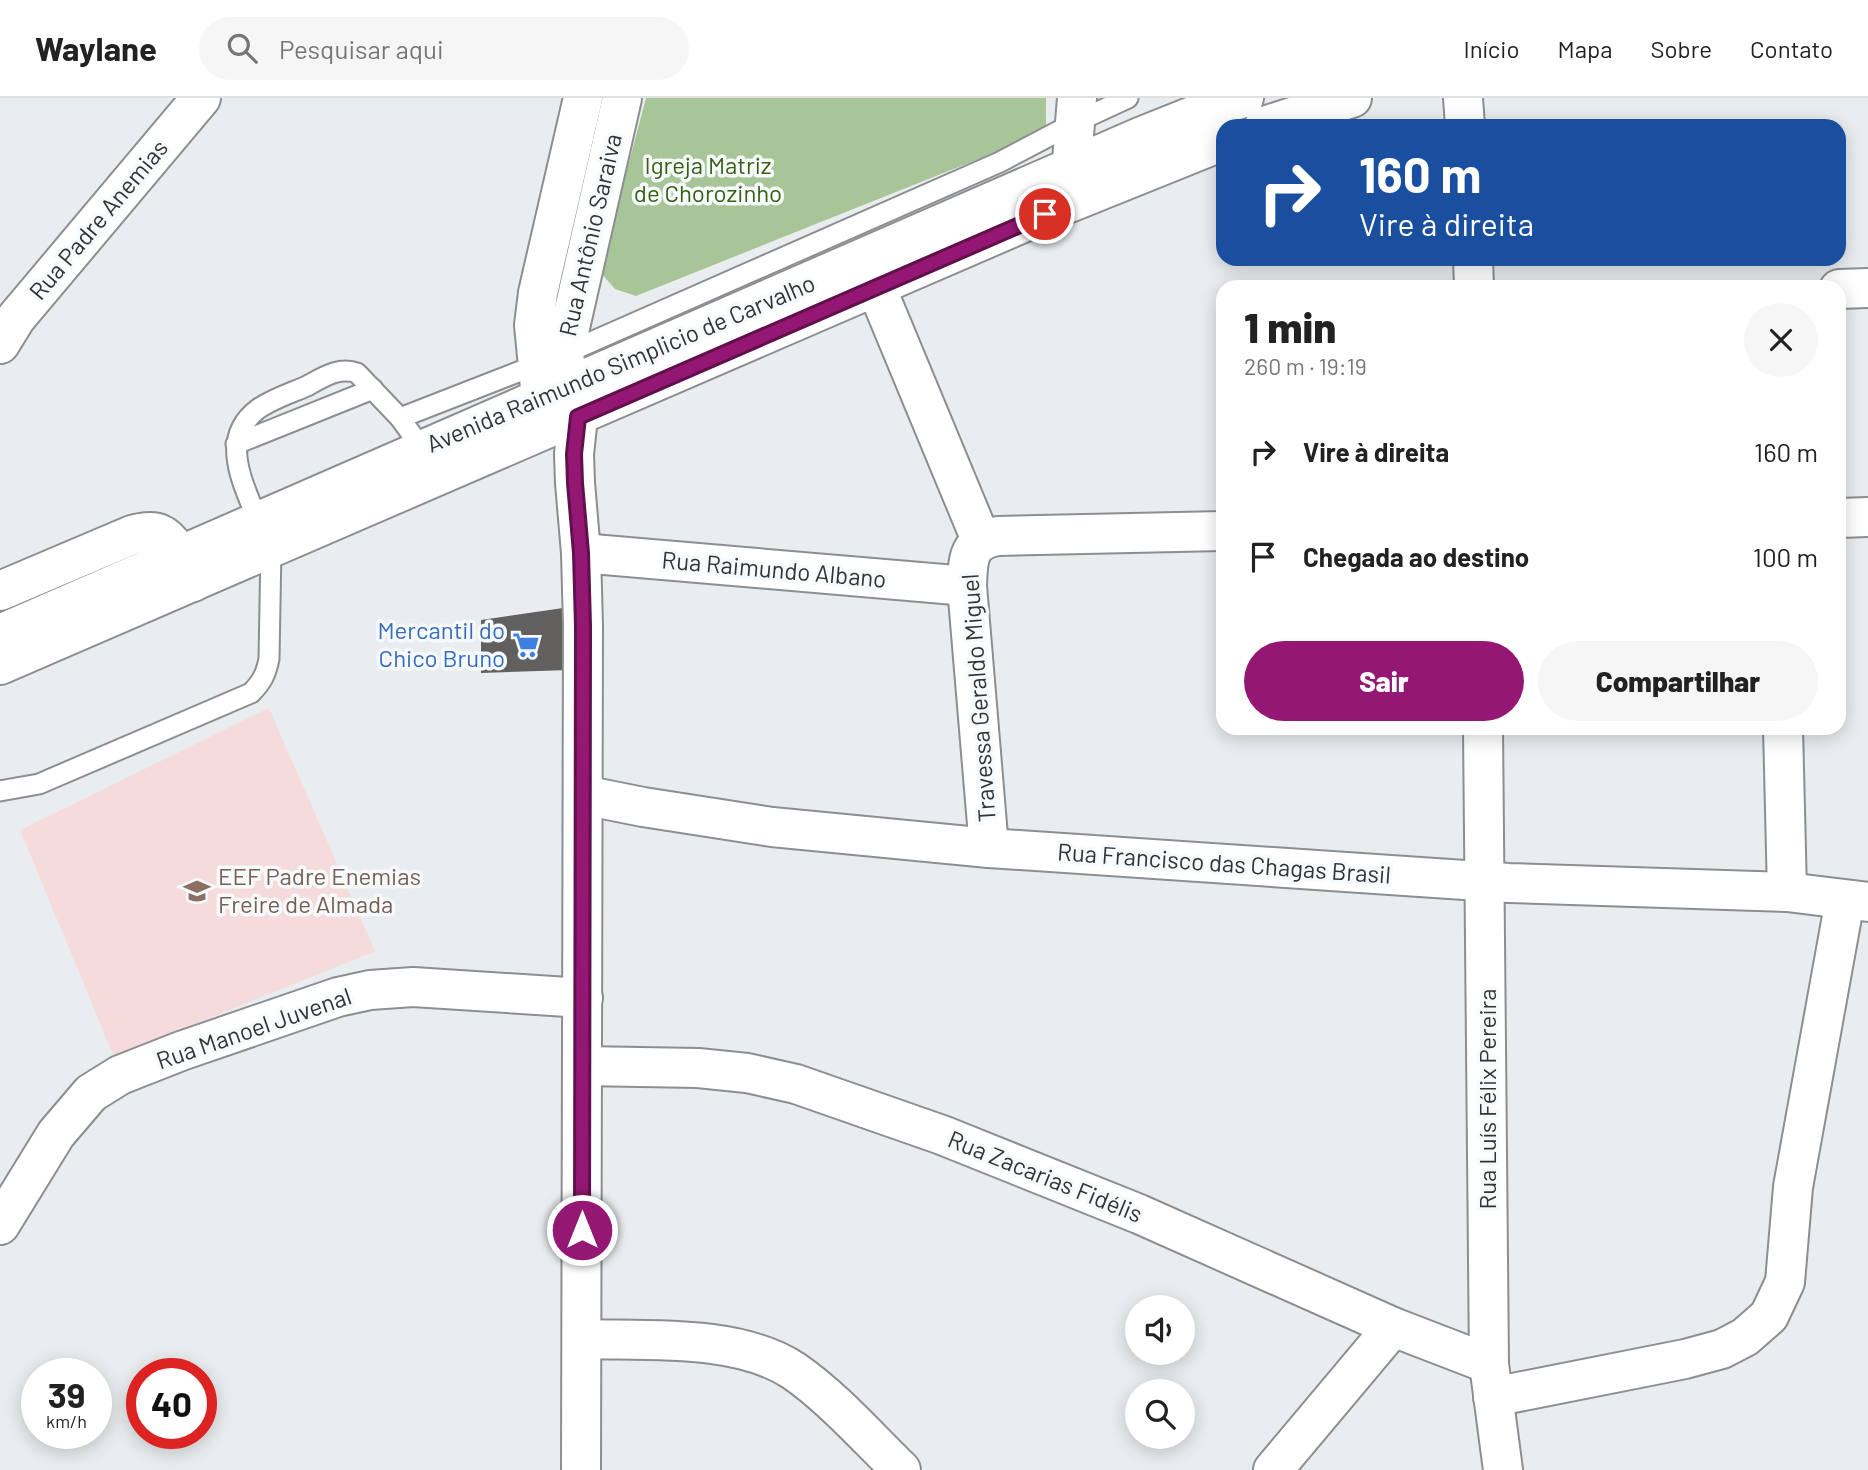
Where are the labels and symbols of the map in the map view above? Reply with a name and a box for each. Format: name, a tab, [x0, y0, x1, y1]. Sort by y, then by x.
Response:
street label: Rua Antônio Saraiva	[552, 131, 627, 339]
street label: Rua Padre Anemias	[22, 133, 173, 305]
park label: Igreja Matriz de Chorozinho	[634, 150, 782, 207]
pin	[1015, 184, 1075, 244]
street label: Avenida Raimundo Simplicio de Carvalho	[422, 267, 819, 458]
street label: Rua Raimundo Albano	[661, 544, 888, 593]
street label: Travessa Geraldo Miguel	[954, 573, 1001, 823]
place label: Mercantil do Chico Bruno	[377, 615, 505, 672]
supermarket icon: Mercantil do Chico Bruno	[511, 630, 541, 660]
street label: Rua Francisco das Chagas Brasil	[1056, 836, 1392, 889]
place label: EEF Padre Enemias Freire de Almada	[218, 861, 421, 918]
school or university icon: EEF Padre Enemias Freire de Almada	[182, 876, 212, 906]
street label: Rua Manoel Juvenal	[152, 981, 355, 1075]
street label: Rua Luís Félix Pereira	[1472, 989, 1501, 1209]
street label: Rua Zacarias Fidélis	[944, 1123, 1147, 1228]
position arrow	[545, 1193, 619, 1267]
speed limit sign: 40	[126, 1358, 217, 1449]

